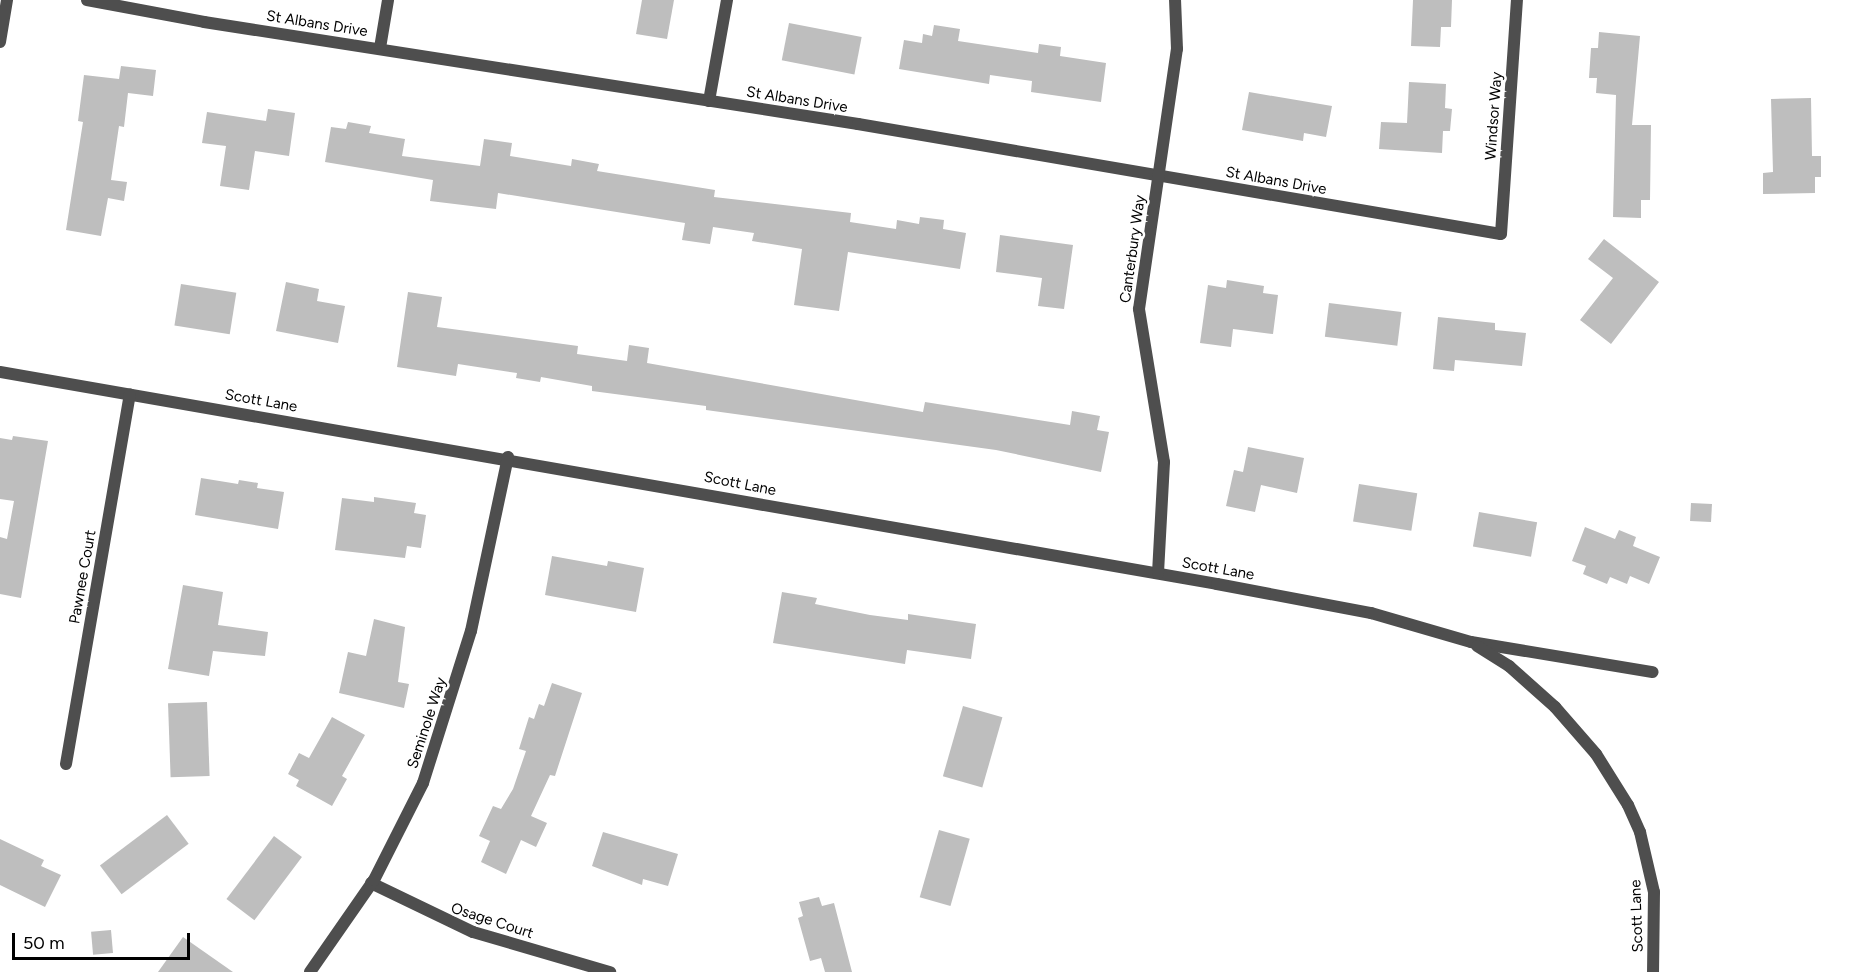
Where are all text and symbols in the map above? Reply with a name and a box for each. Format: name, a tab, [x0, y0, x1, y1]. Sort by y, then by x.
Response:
street label: St Albans Drive	[265, 7, 369, 41]
street label: Windsor Way	[1482, 71, 1506, 161]
street label: St Albans Drive	[745, 83, 849, 117]
street label: St Albans Drive	[1224, 163, 1328, 199]
street label: Canterbury Way	[1117, 194, 1149, 304]
street label: Scott Lane	[223, 386, 299, 416]
street label: Scott Lane	[702, 468, 778, 500]
street label: Pawnee Court	[66, 529, 100, 625]
street label: Scott Lane	[1180, 554, 1256, 584]
street label: Seminole Way	[404, 675, 450, 771]
street label: Scott Lane	[1627, 879, 1647, 953]
street label: Osage Court	[449, 899, 535, 943]
scale bar	[15, 921, 194, 959]
text: 50 m	[23, 932, 65, 954]

